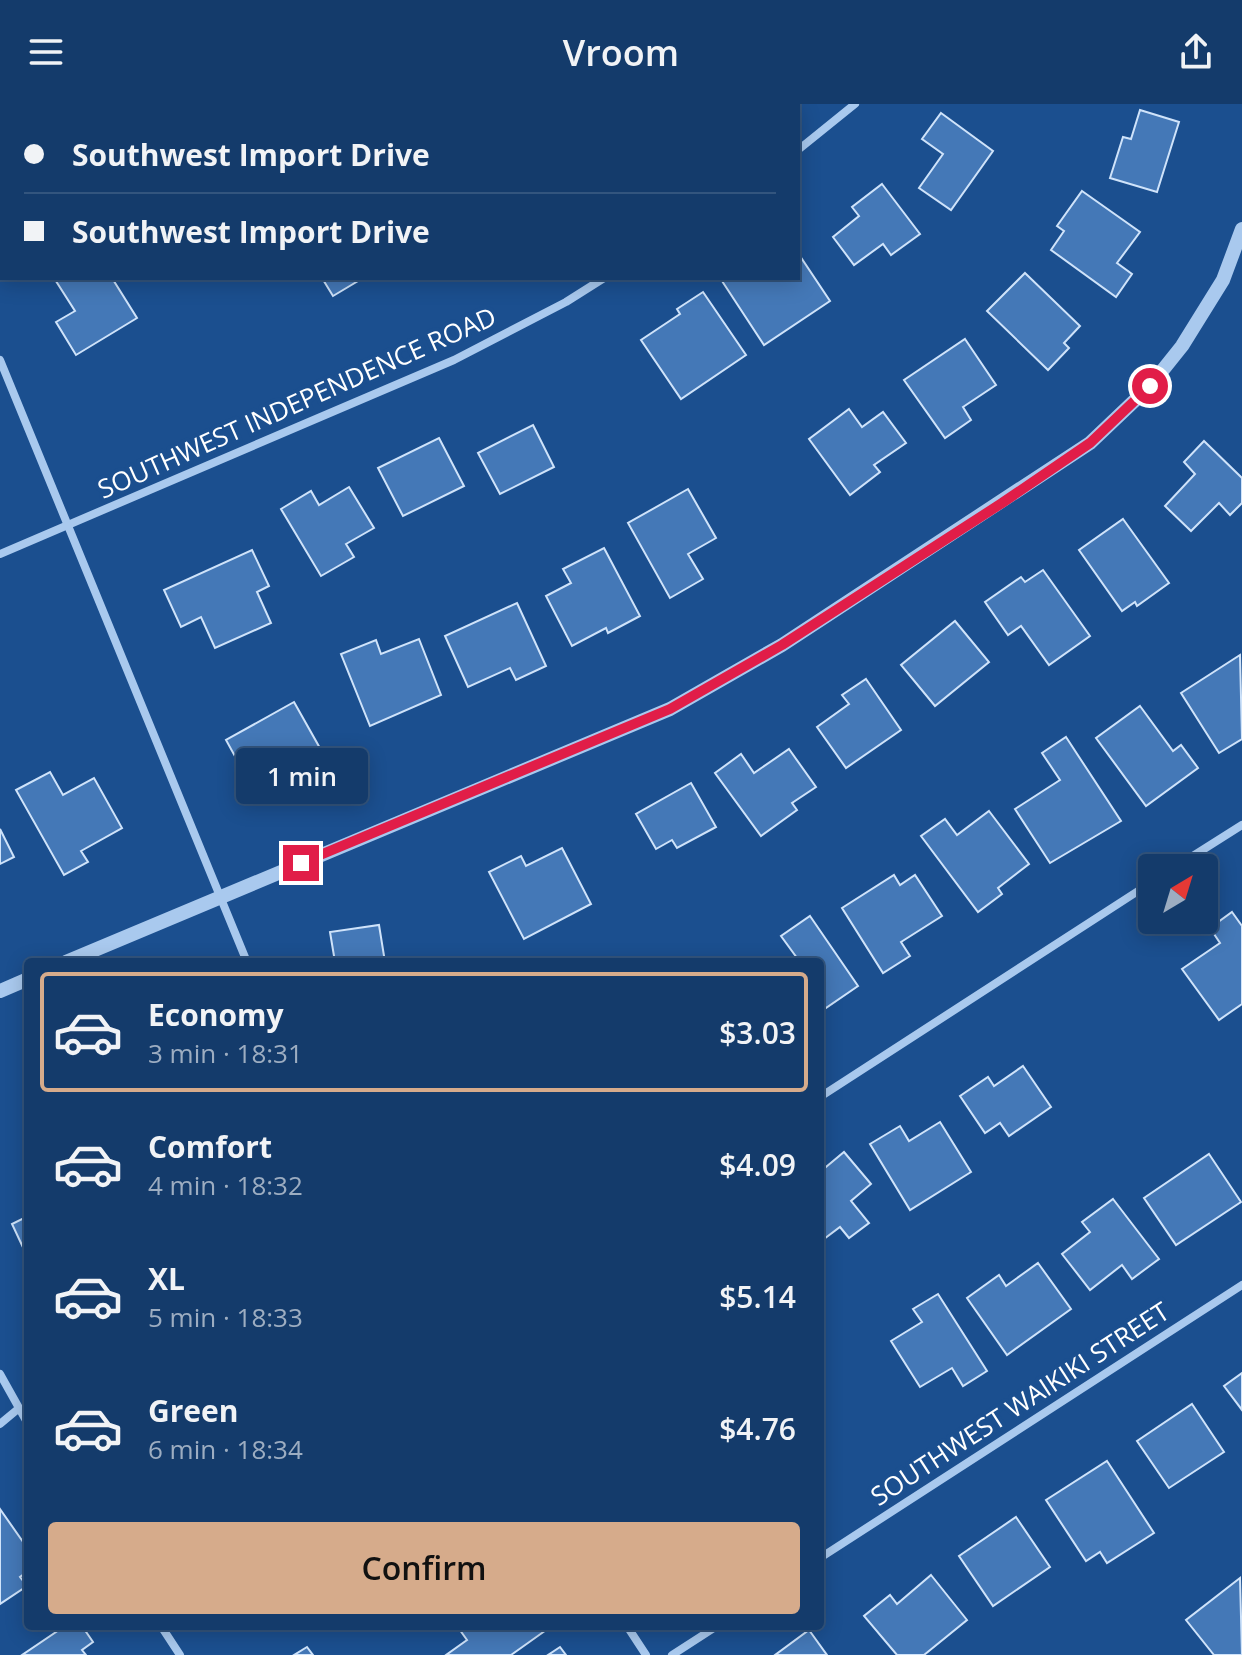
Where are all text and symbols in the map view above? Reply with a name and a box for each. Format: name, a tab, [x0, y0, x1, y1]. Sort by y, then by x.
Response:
text: Vroom	[563, 28, 679, 77]
icon: menu	[24, 30, 68, 74]
icon: share	[1174, 30, 1218, 74]
text: Southwest Import Drive	[72, 134, 430, 175]
text: Southwest Import Drive	[72, 211, 430, 252]
street label: SOUTHWEST INDEPENDENCE ROAD	[92, 298, 502, 507]
route start	[1132, 368, 1168, 404]
callout: 1 min	[235, 747, 367, 803]
text: 1 min	[267, 758, 337, 794]
route end	[283, 845, 319, 881]
north arrow	[1138, 854, 1218, 934]
map controls	[1138, 854, 1218, 934]
text: Economy	[148, 994, 284, 1035]
icon: car	[52, 996, 124, 1068]
text: $3.03	[719, 1012, 796, 1053]
text: 3 min · 18:31	[148, 1035, 303, 1071]
text: Comfort	[148, 1126, 272, 1167]
icon: car	[52, 1128, 124, 1200]
text: $4.09	[719, 1144, 796, 1185]
text: 4 min · 18:32	[148, 1167, 303, 1203]
text: XL	[148, 1258, 185, 1299]
icon: car	[52, 1260, 124, 1332]
text: $5.14	[719, 1276, 796, 1317]
street label: SOUTHWEST WAIKIKI STREET	[863, 1293, 1176, 1513]
text: 5 min · 18:33	[148, 1299, 303, 1335]
text: Green	[148, 1390, 239, 1431]
icon: car	[52, 1392, 124, 1464]
text: $4.76	[719, 1408, 796, 1449]
text: 6 min · 18:34	[148, 1431, 303, 1467]
button: Confirm	[48, 1522, 800, 1614]

